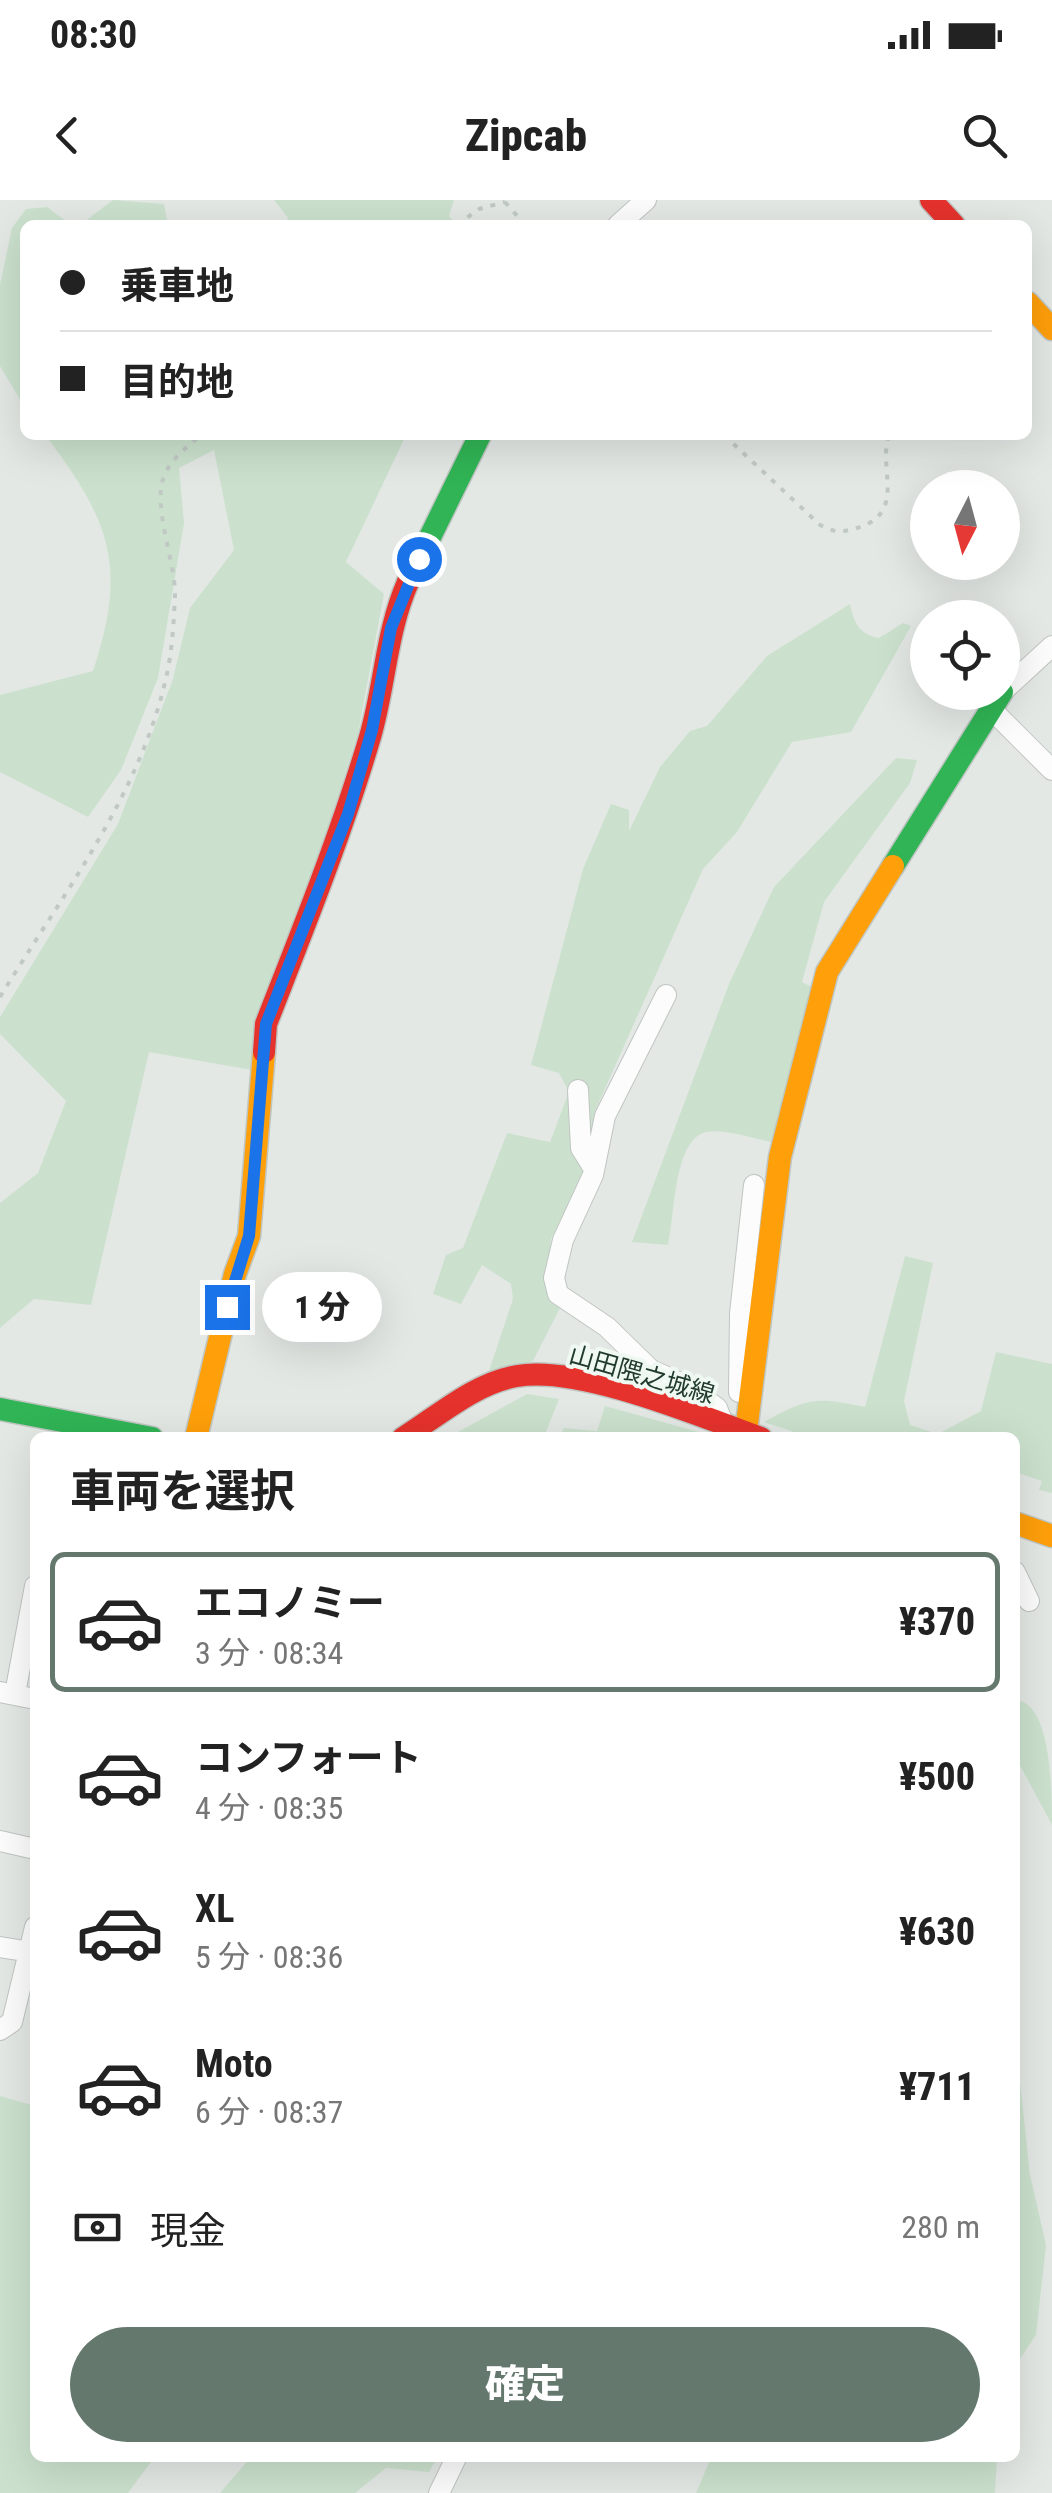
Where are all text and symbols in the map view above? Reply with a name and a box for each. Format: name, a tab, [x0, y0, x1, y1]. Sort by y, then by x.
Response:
text: 08:30	[50, 13, 137, 57]
icon: back	[40, 108, 95, 163]
icon: search	[957, 108, 1012, 163]
text: Zipcab	[465, 109, 587, 162]
text: 乗車地	[120, 264, 234, 308]
text: 目的地	[120, 360, 234, 404]
north arrow	[910, 470, 1020, 580]
map controls	[910, 470, 1020, 710]
route start	[397, 537, 442, 582]
button: locate	[910, 600, 1020, 710]
callout: 1 分	[262, 1272, 382, 1342]
route end	[205, 1285, 250, 1330]
text: 1 分	[294, 1288, 350, 1326]
street label: 山田隈之城線	[566, 1340, 718, 1409]
text: 車両を選択	[70, 1465, 295, 1518]
icon: car	[75, 1577, 165, 1667]
text: エコノミー	[195, 1581, 385, 1625]
text: ¥370	[899, 1600, 975, 1644]
text: 3 分 · 08:34	[195, 1634, 343, 1672]
icon: car	[75, 1732, 165, 1822]
text: コンフォート	[195, 1736, 422, 1780]
text: ¥500	[899, 1755, 975, 1799]
text: 4 分 · 08:35	[195, 1789, 343, 1827]
icon: car	[75, 1887, 165, 1977]
text: XL	[195, 1887, 234, 1931]
text: ¥630	[899, 1910, 975, 1954]
text: 5 分 · 08:36	[195, 1938, 343, 1976]
icon: car	[75, 2042, 165, 2132]
text: Moto	[195, 2042, 273, 2086]
text: ¥711	[899, 2065, 975, 2109]
text: 6 分 · 08:37	[195, 2093, 343, 2131]
icon: cash	[70, 2200, 125, 2255]
text: 280 m	[901, 2208, 980, 2246]
text: 現金	[150, 2209, 226, 2253]
button: 確定	[70, 2327, 980, 2442]

